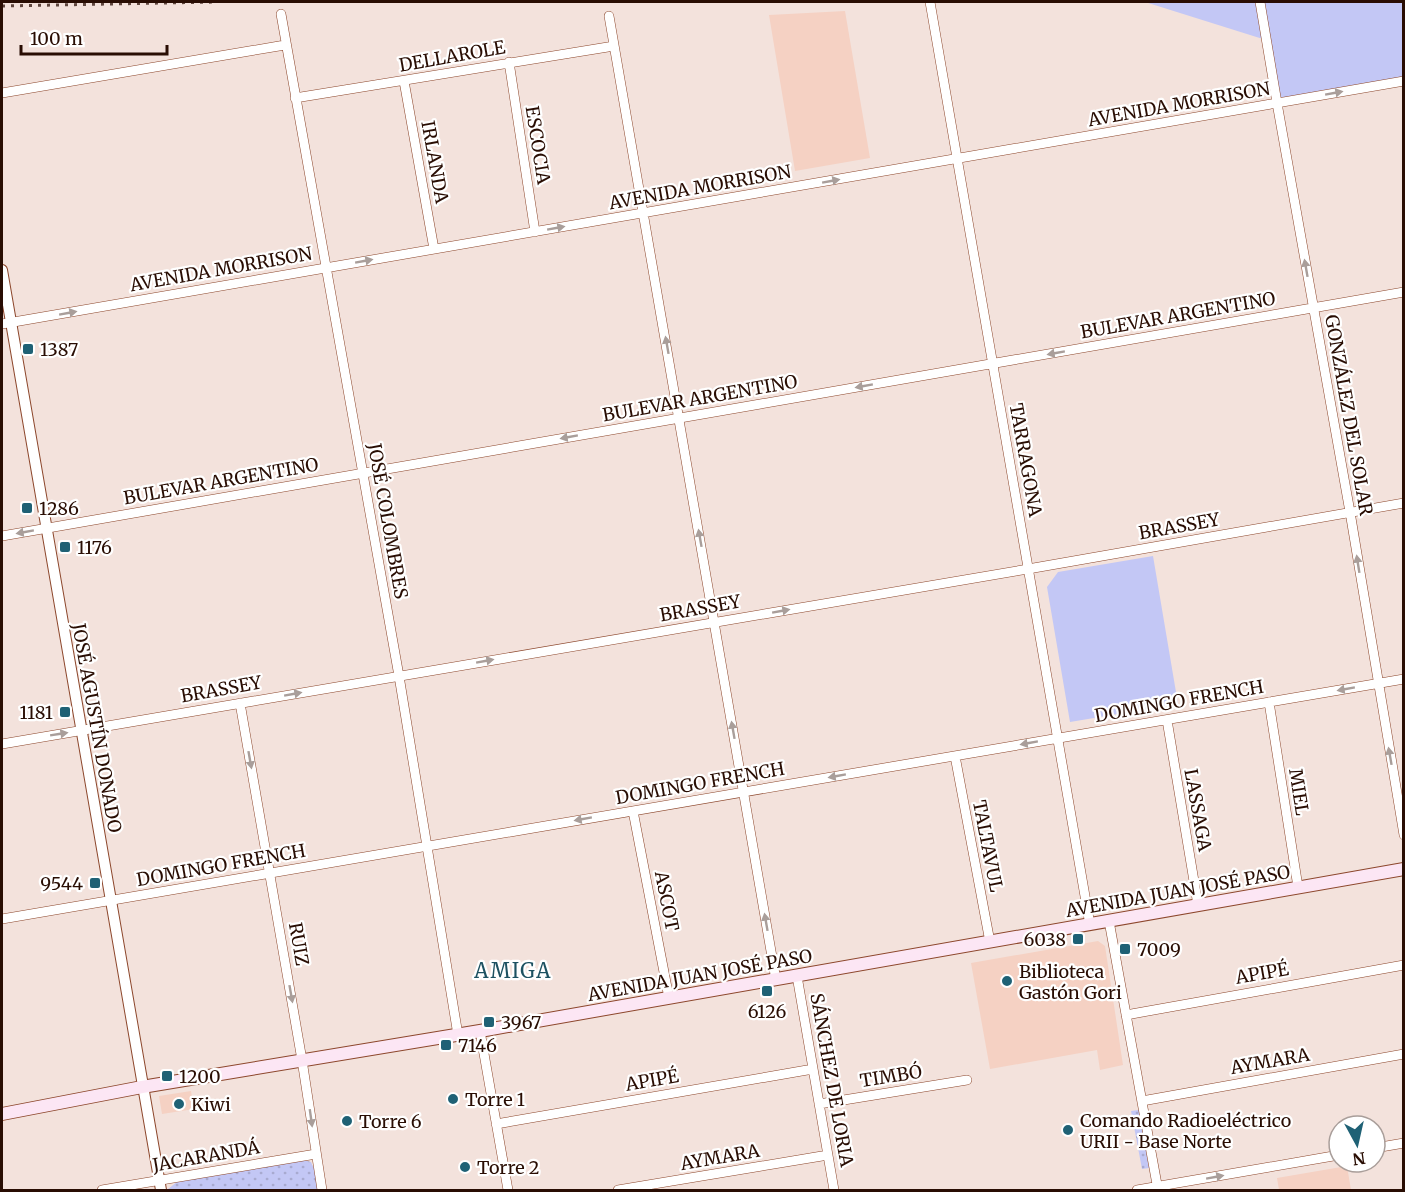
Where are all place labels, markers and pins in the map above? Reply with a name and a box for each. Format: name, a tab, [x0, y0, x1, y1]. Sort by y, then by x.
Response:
place label: 1387	[40, 338, 78, 361]
marker: 1387	[21, 342, 35, 356]
place label: 1286	[39, 497, 79, 520]
marker: 1286	[20, 501, 34, 515]
place label: 1176	[77, 536, 112, 559]
marker: 1176	[58, 540, 72, 554]
place label: 1181	[19, 701, 53, 724]
marker: 1181	[58, 705, 72, 719]
place label: 9544	[40, 872, 83, 895]
marker: 9544	[88, 876, 102, 890]
place label: 6038	[1024, 928, 1066, 951]
marker: 6038	[1071, 932, 1085, 946]
place label: 7009	[1137, 938, 1181, 961]
marker: 7009	[1118, 942, 1132, 956]
place label: Biblioteca Gastón Gori	[1019, 960, 1122, 1004]
marker: Biblioteca Gastón Gori	[1000, 974, 1014, 988]
marker: 6126	[760, 984, 774, 998]
place label: 6126	[748, 1000, 786, 1023]
place label: 3967	[501, 1011, 541, 1034]
marker: 3967	[482, 1015, 496, 1029]
place label: 7146	[458, 1034, 497, 1057]
marker: 7146	[439, 1038, 453, 1052]
place label: 1200	[179, 1065, 221, 1088]
marker: 1200	[160, 1069, 174, 1083]
place label: Torre 1	[465, 1088, 525, 1111]
marker: Torre 1	[446, 1092, 460, 1106]
place label: Kiwi	[191, 1093, 231, 1116]
marker: Kiwi	[172, 1097, 186, 1111]
place label: Comando Radioeléctrico URII - Base Norte	[1080, 1109, 1291, 1153]
place label: Torre 6	[359, 1110, 422, 1133]
marker: Torre 6	[340, 1114, 354, 1128]
marker: Comando Radioeléctrico URII - Base Norte	[1061, 1123, 1075, 1137]
place label: Torre 2	[477, 1156, 540, 1179]
marker: Torre 2	[458, 1160, 472, 1174]

